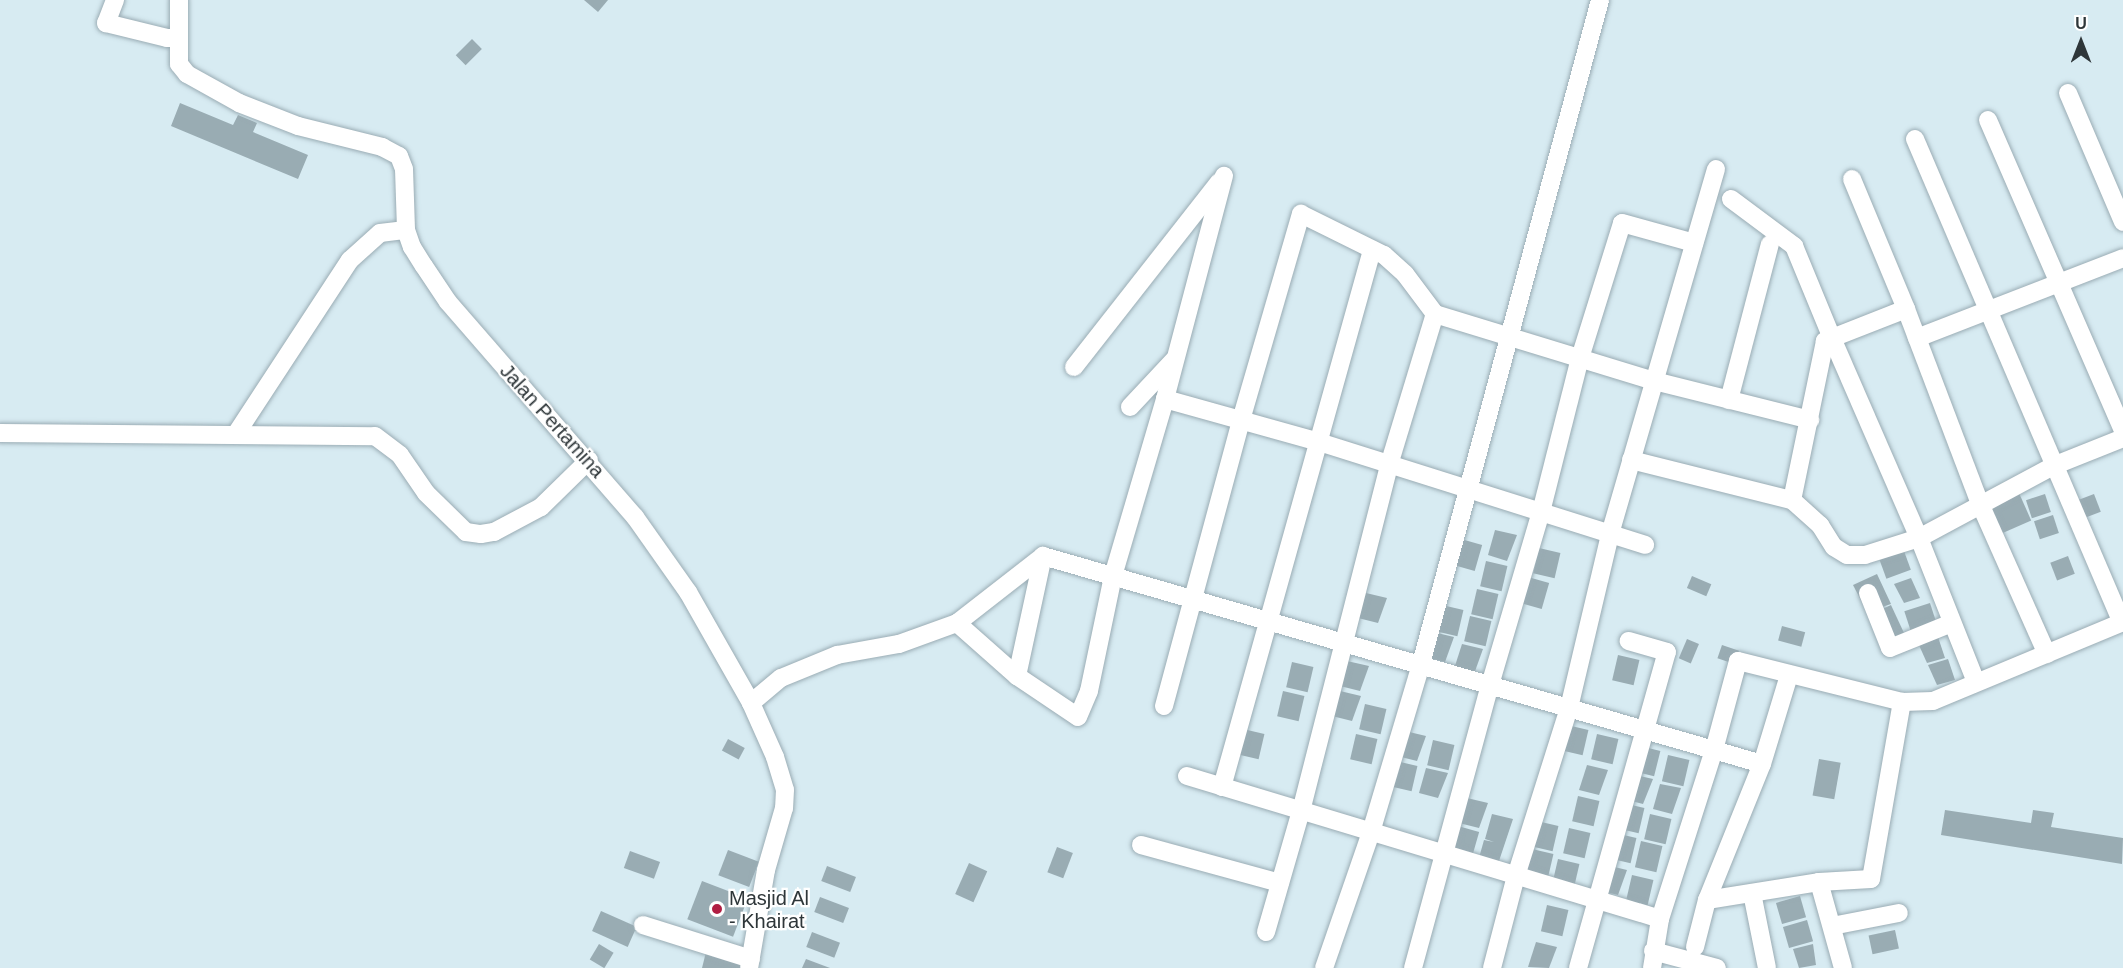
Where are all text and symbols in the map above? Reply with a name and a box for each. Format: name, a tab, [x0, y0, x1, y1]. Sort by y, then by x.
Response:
north arrow	[2051, 12, 2111, 72]
text: U	[2075, 15, 2087, 32]
street label: Jalan Pertamina	[495, 359, 609, 483]
place label: Masjid Al - Khairat	[729, 886, 810, 933]
marker: Masjid Al - Khairat	[710, 902, 724, 916]

